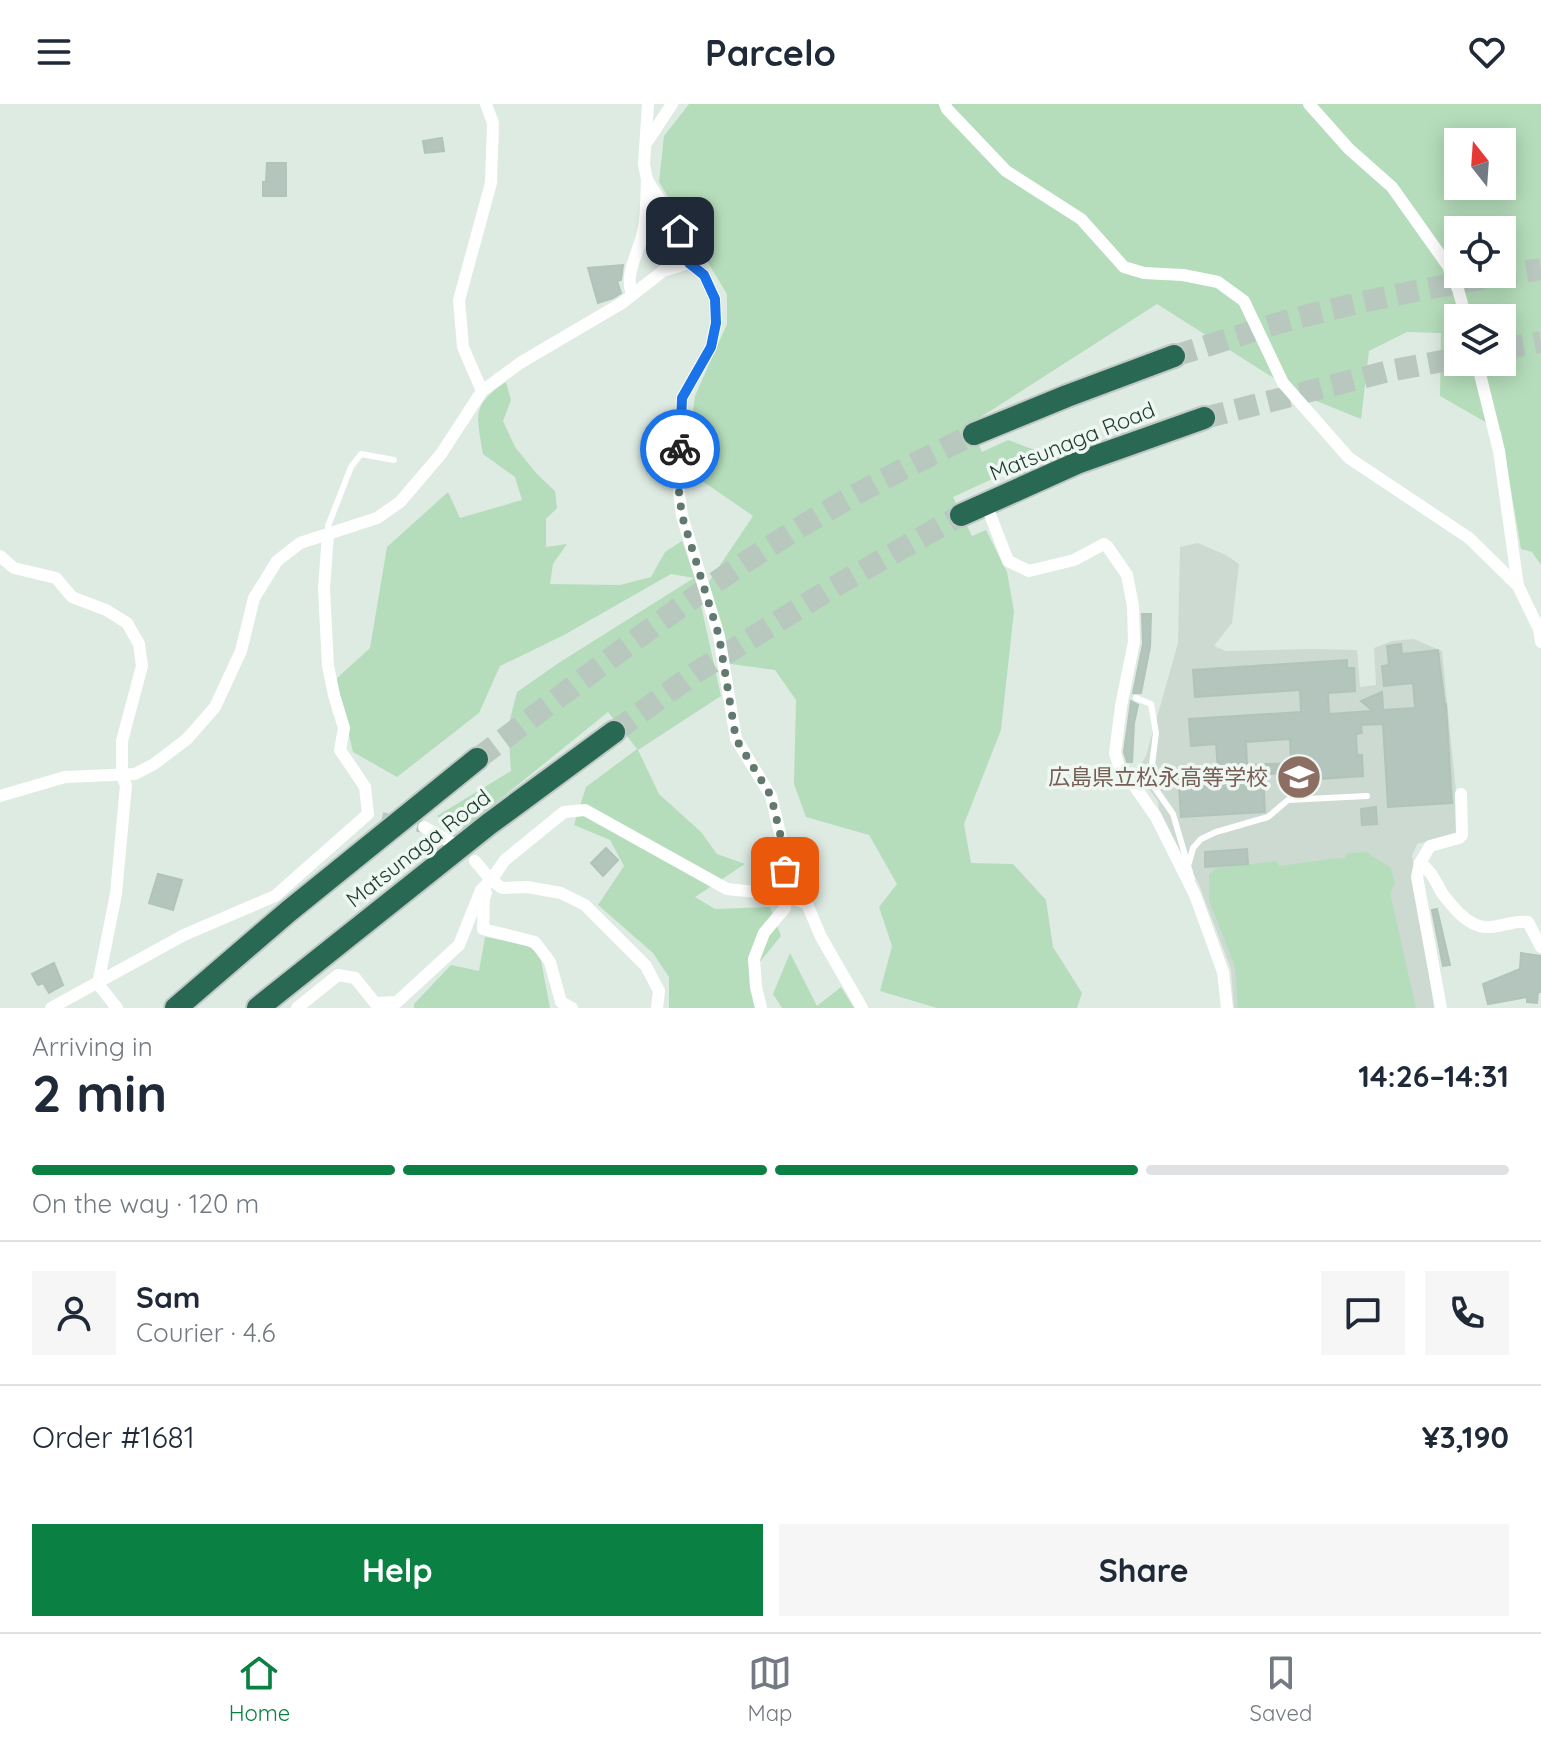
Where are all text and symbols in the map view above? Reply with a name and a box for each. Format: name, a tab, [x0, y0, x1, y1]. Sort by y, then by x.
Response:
icon: menu	[32, 30, 76, 74]
text: Parcelo	[705, 30, 836, 75]
icon: heart	[1465, 30, 1509, 74]
north arrow	[1444, 128, 1516, 200]
map controls	[1444, 128, 1516, 376]
pin	[646, 197, 714, 265]
icon: home	[658, 209, 702, 253]
button: locate	[1444, 216, 1516, 288]
button: layers	[1444, 304, 1516, 376]
street label: Matsunaga Road	[985, 395, 1159, 487]
courier	[640, 409, 720, 489]
icon: bike	[658, 427, 702, 471]
school or university icon: 広島県立松永高等学校	[1275, 753, 1323, 801]
place label: 広島県立松永高等学校	[1048, 763, 1268, 791]
street label: Matsunaga Road	[340, 783, 496, 913]
pin	[751, 837, 819, 905]
icon: bag	[763, 849, 807, 893]
text: Arriving in	[32, 1030, 153, 1063]
text: 14:26–14:31	[1358, 1057, 1509, 1095]
text: 2 min	[32, 1060, 167, 1125]
text: On the way · 120 m	[32, 1187, 259, 1220]
button: person	[32, 1271, 116, 1355]
button: chat	[1321, 1271, 1405, 1355]
button: phone	[1425, 1271, 1509, 1355]
text: Sam	[136, 1278, 200, 1316]
text: Courier · 4.6	[136, 1316, 275, 1349]
text: Order #1681	[32, 1418, 195, 1456]
text: ¥3,190	[1422, 1418, 1509, 1456]
button: Help	[32, 1524, 763, 1616]
button: Share	[779, 1524, 1509, 1616]
tab: Home	[229, 1651, 290, 1727]
tab: Map	[748, 1651, 792, 1727]
tab: Saved	[1250, 1651, 1312, 1727]

